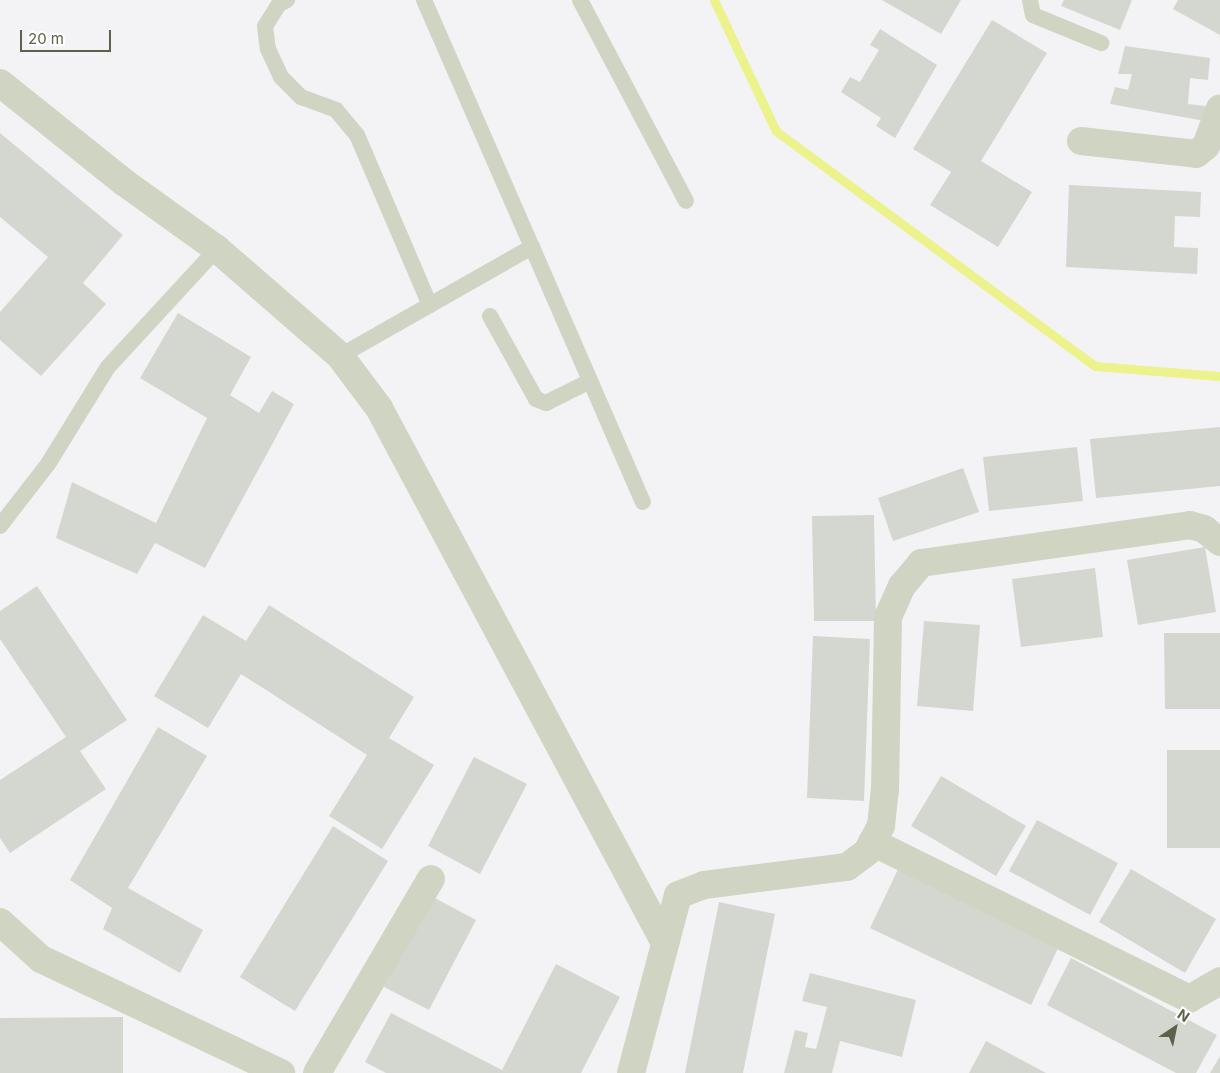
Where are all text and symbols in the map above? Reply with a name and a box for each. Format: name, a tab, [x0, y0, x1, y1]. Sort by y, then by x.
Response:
scale bar	[22, 20, 114, 52]
text: 20 m	[28, 29, 64, 48]
north arrow	[1150, 1003, 1200, 1053]
text: N	[1174, 1005, 1193, 1025]

